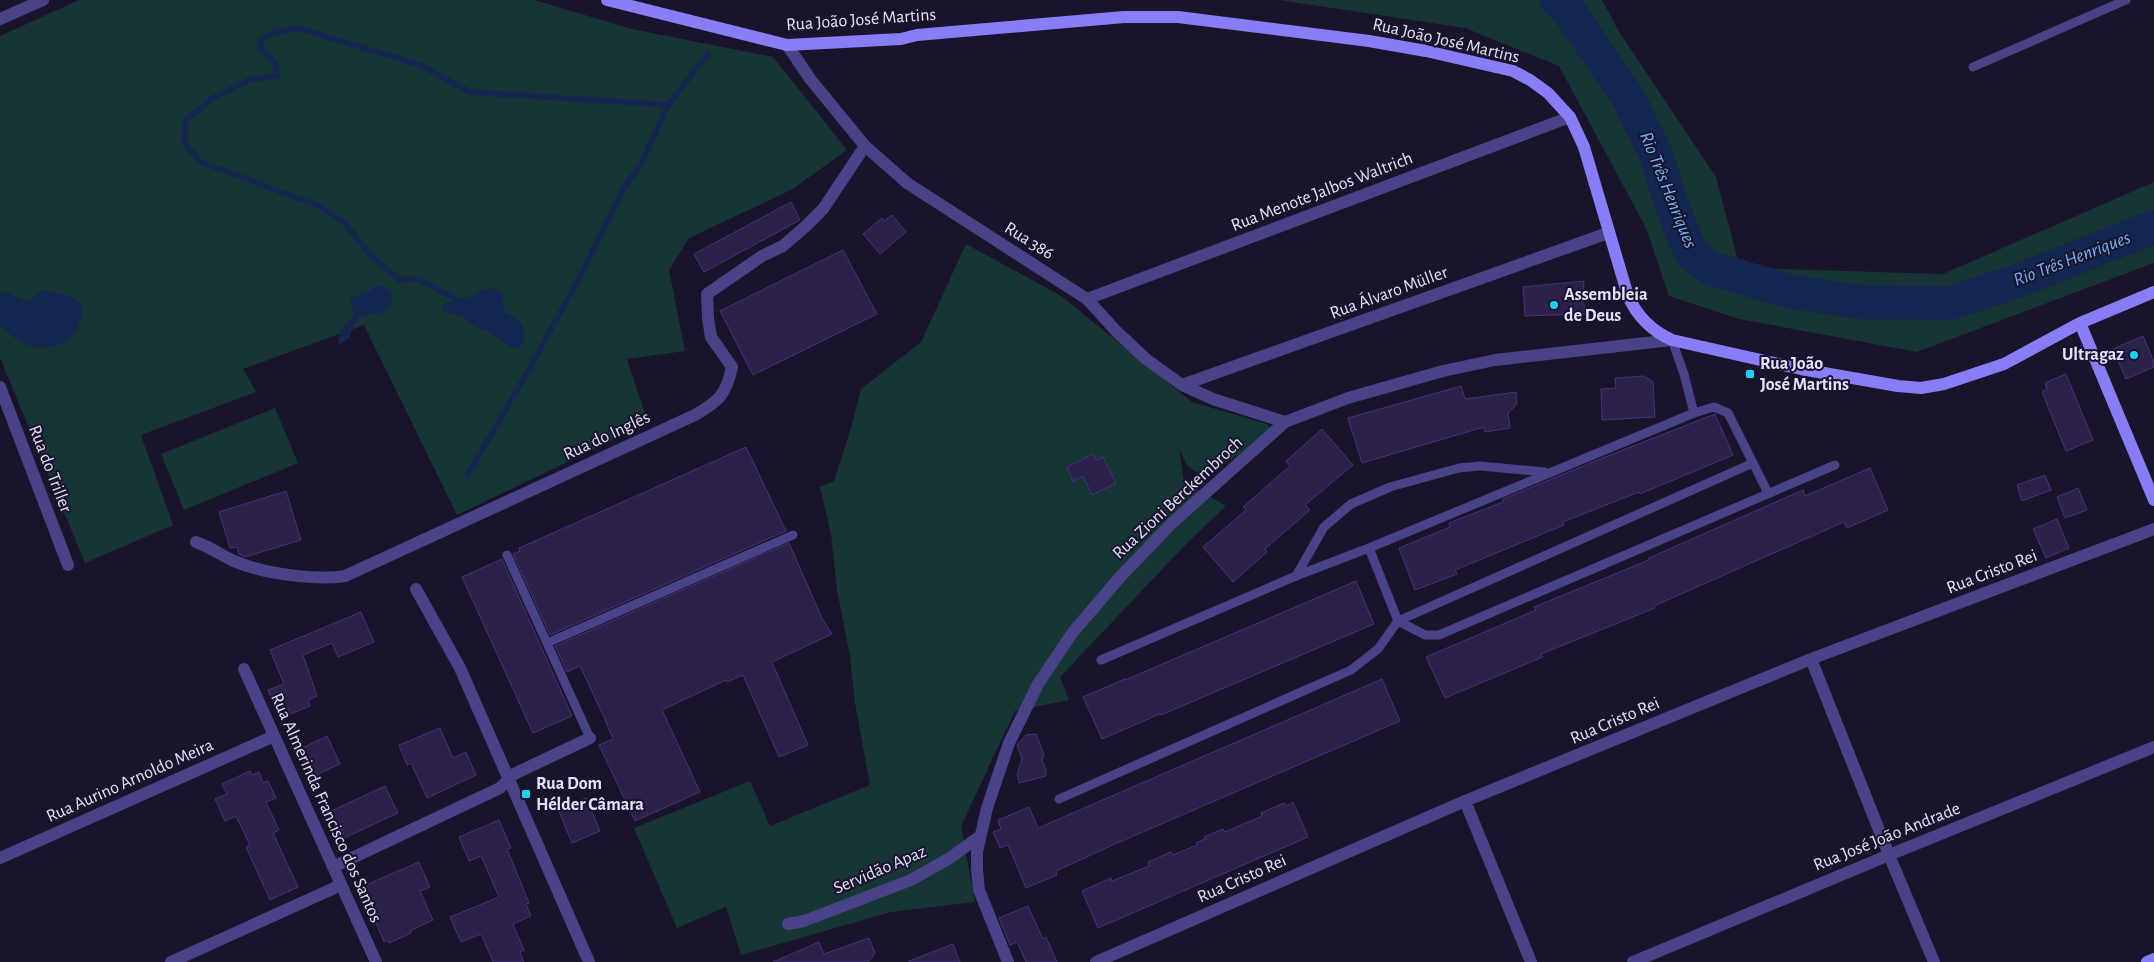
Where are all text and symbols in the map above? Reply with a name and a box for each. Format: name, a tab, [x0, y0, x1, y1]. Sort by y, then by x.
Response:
street label: Rua João José Martins	[785, 6, 937, 34]
street label: Rua João José Martins	[1371, 15, 1521, 67]
water label: Rio Três Henriques	[1636, 129, 1700, 251]
street label: Rua Menote Jalbos Waltrich	[1229, 149, 1415, 235]
street label: Rua 386	[1001, 219, 1057, 263]
water label: Rio Três Henriques	[2011, 228, 2133, 290]
street label: Rua Álvaro Müller	[1327, 260, 1451, 323]
place label: Assembleia de Deus	[1564, 286, 1648, 325]
marker: Assembleia de Deus	[1548, 299, 1560, 311]
place label: Ultragaz	[2062, 346, 2124, 364]
marker: Ultragaz	[2128, 349, 2140, 361]
place label: Rua João José Martins	[1760, 355, 1849, 394]
marker: Rua João José Martins	[1744, 368, 1756, 380]
street label: Rua do Inglês	[561, 408, 653, 464]
street label: Rua do Triller	[25, 423, 75, 515]
street label: Rua Zioni Berckembroch	[1110, 433, 1246, 563]
street label: Rua Cristo Rei	[1944, 547, 2040, 597]
street label: Rua Almerinda Francisco dos Santos	[267, 691, 385, 925]
street label: Rua Cristo Rei	[1568, 694, 1662, 748]
street label: Rua Aurino Arnoldo Meira	[44, 736, 216, 826]
place label: Rua Dom Hélder Câmara	[536, 775, 644, 814]
marker: Rua Dom Hélder Câmara	[520, 788, 532, 800]
street label: Rua José João Andrade	[1811, 799, 1963, 875]
street label: Servidão Apaz	[831, 842, 929, 898]
street label: Rua Cristo Rei	[1195, 851, 1289, 907]

